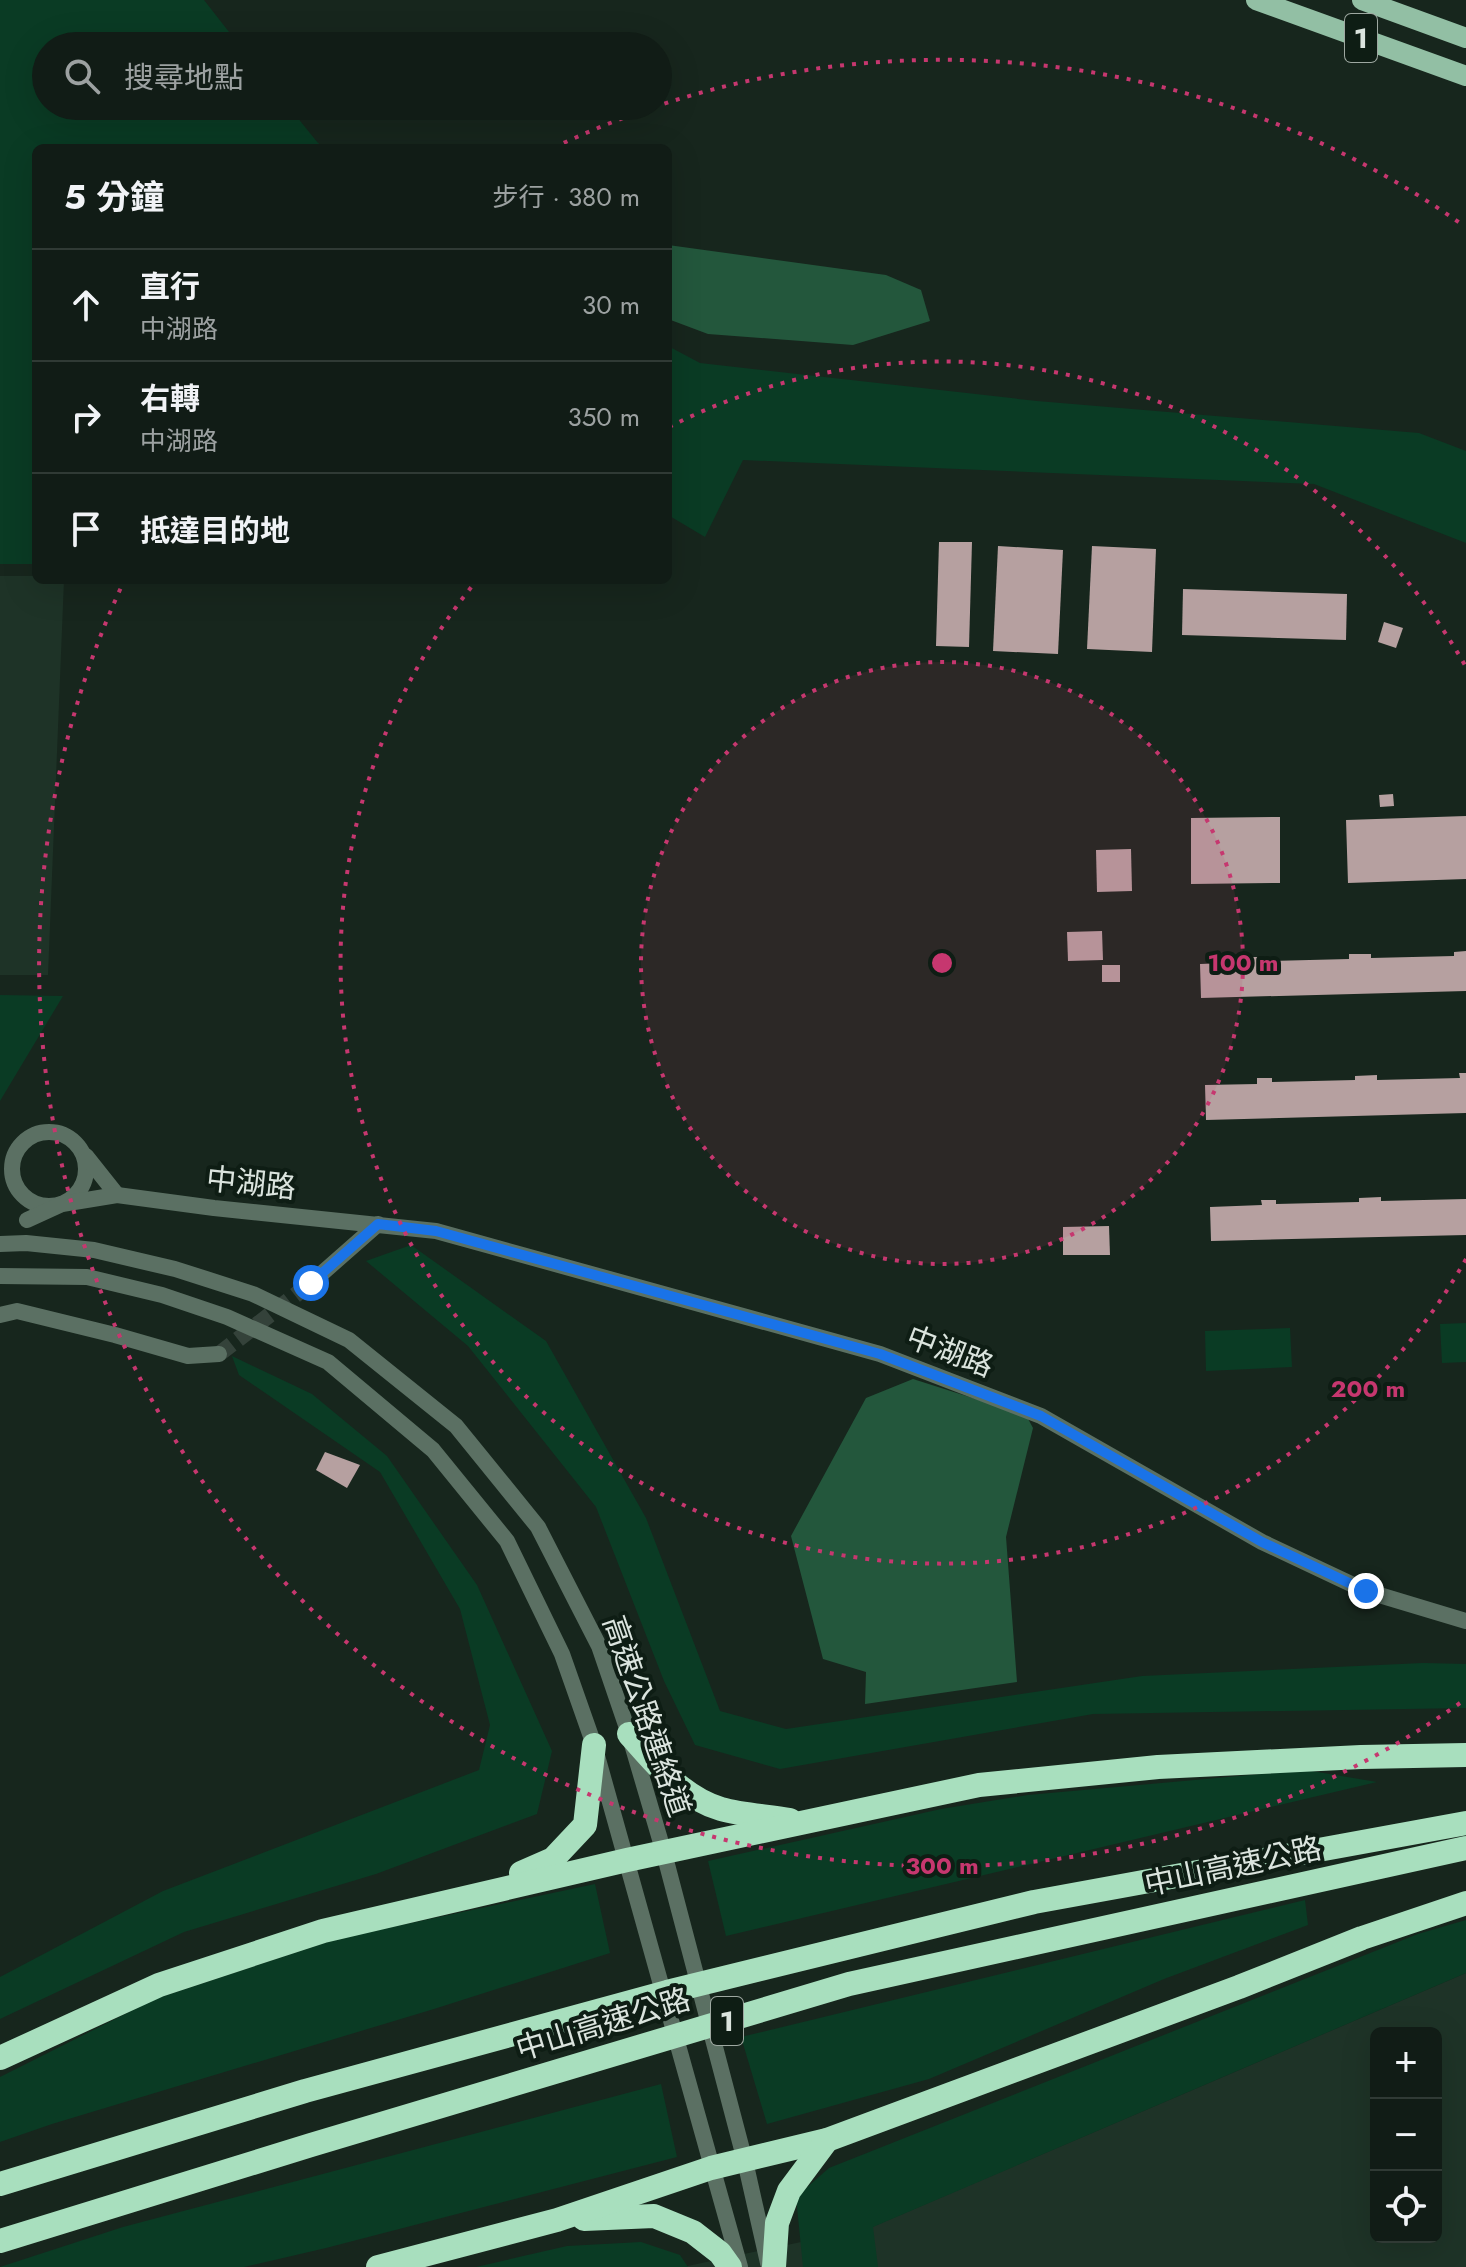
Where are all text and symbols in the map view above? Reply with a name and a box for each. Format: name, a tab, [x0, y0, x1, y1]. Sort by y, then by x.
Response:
road number: 1	[1345, 14, 1377, 62]
search box	[32, 32, 672, 120]
icon: search	[60, 54, 104, 98]
text: 搜尋地點	[124, 56, 244, 99]
text: 5 分鐘	[64, 173, 164, 222]
text: 步行 · 380 m	[493, 178, 640, 216]
text: 直行	[140, 265, 200, 308]
icon: ahead	[64, 283, 108, 327]
text: 30 m	[582, 286, 640, 324]
text: 中湖路	[140, 310, 218, 348]
text: 右轉	[140, 377, 200, 420]
icon: right	[64, 395, 108, 439]
text: 350 m	[567, 398, 640, 436]
text: 中湖路	[140, 422, 218, 460]
icon: arrive	[64, 507, 108, 551]
text: 抵達目的地	[140, 509, 290, 552]
text: 100 m	[1208, 945, 1278, 980]
centre of rings	[928, 949, 956, 977]
street label: 中湖路	[204, 1157, 298, 1209]
route start	[293, 1265, 329, 1301]
street label: 中湖路	[900, 1315, 1000, 1387]
text: 200 m	[1331, 1371, 1405, 1406]
route end	[1348, 1573, 1384, 1609]
street label: 高速公路連絡道	[592, 1610, 702, 1822]
street label: 中山高速公路	[1140, 1826, 1326, 1906]
text: 300 m	[905, 1848, 979, 1883]
street label: 中山高速公路	[511, 1977, 695, 2071]
road number: 1	[711, 1997, 743, 2045]
map controls	[1370, 2027, 1442, 2243]
button: +	[1370, 2027, 1442, 2099]
button: −	[1370, 2099, 1442, 2171]
button: locate	[1370, 2171, 1442, 2243]

